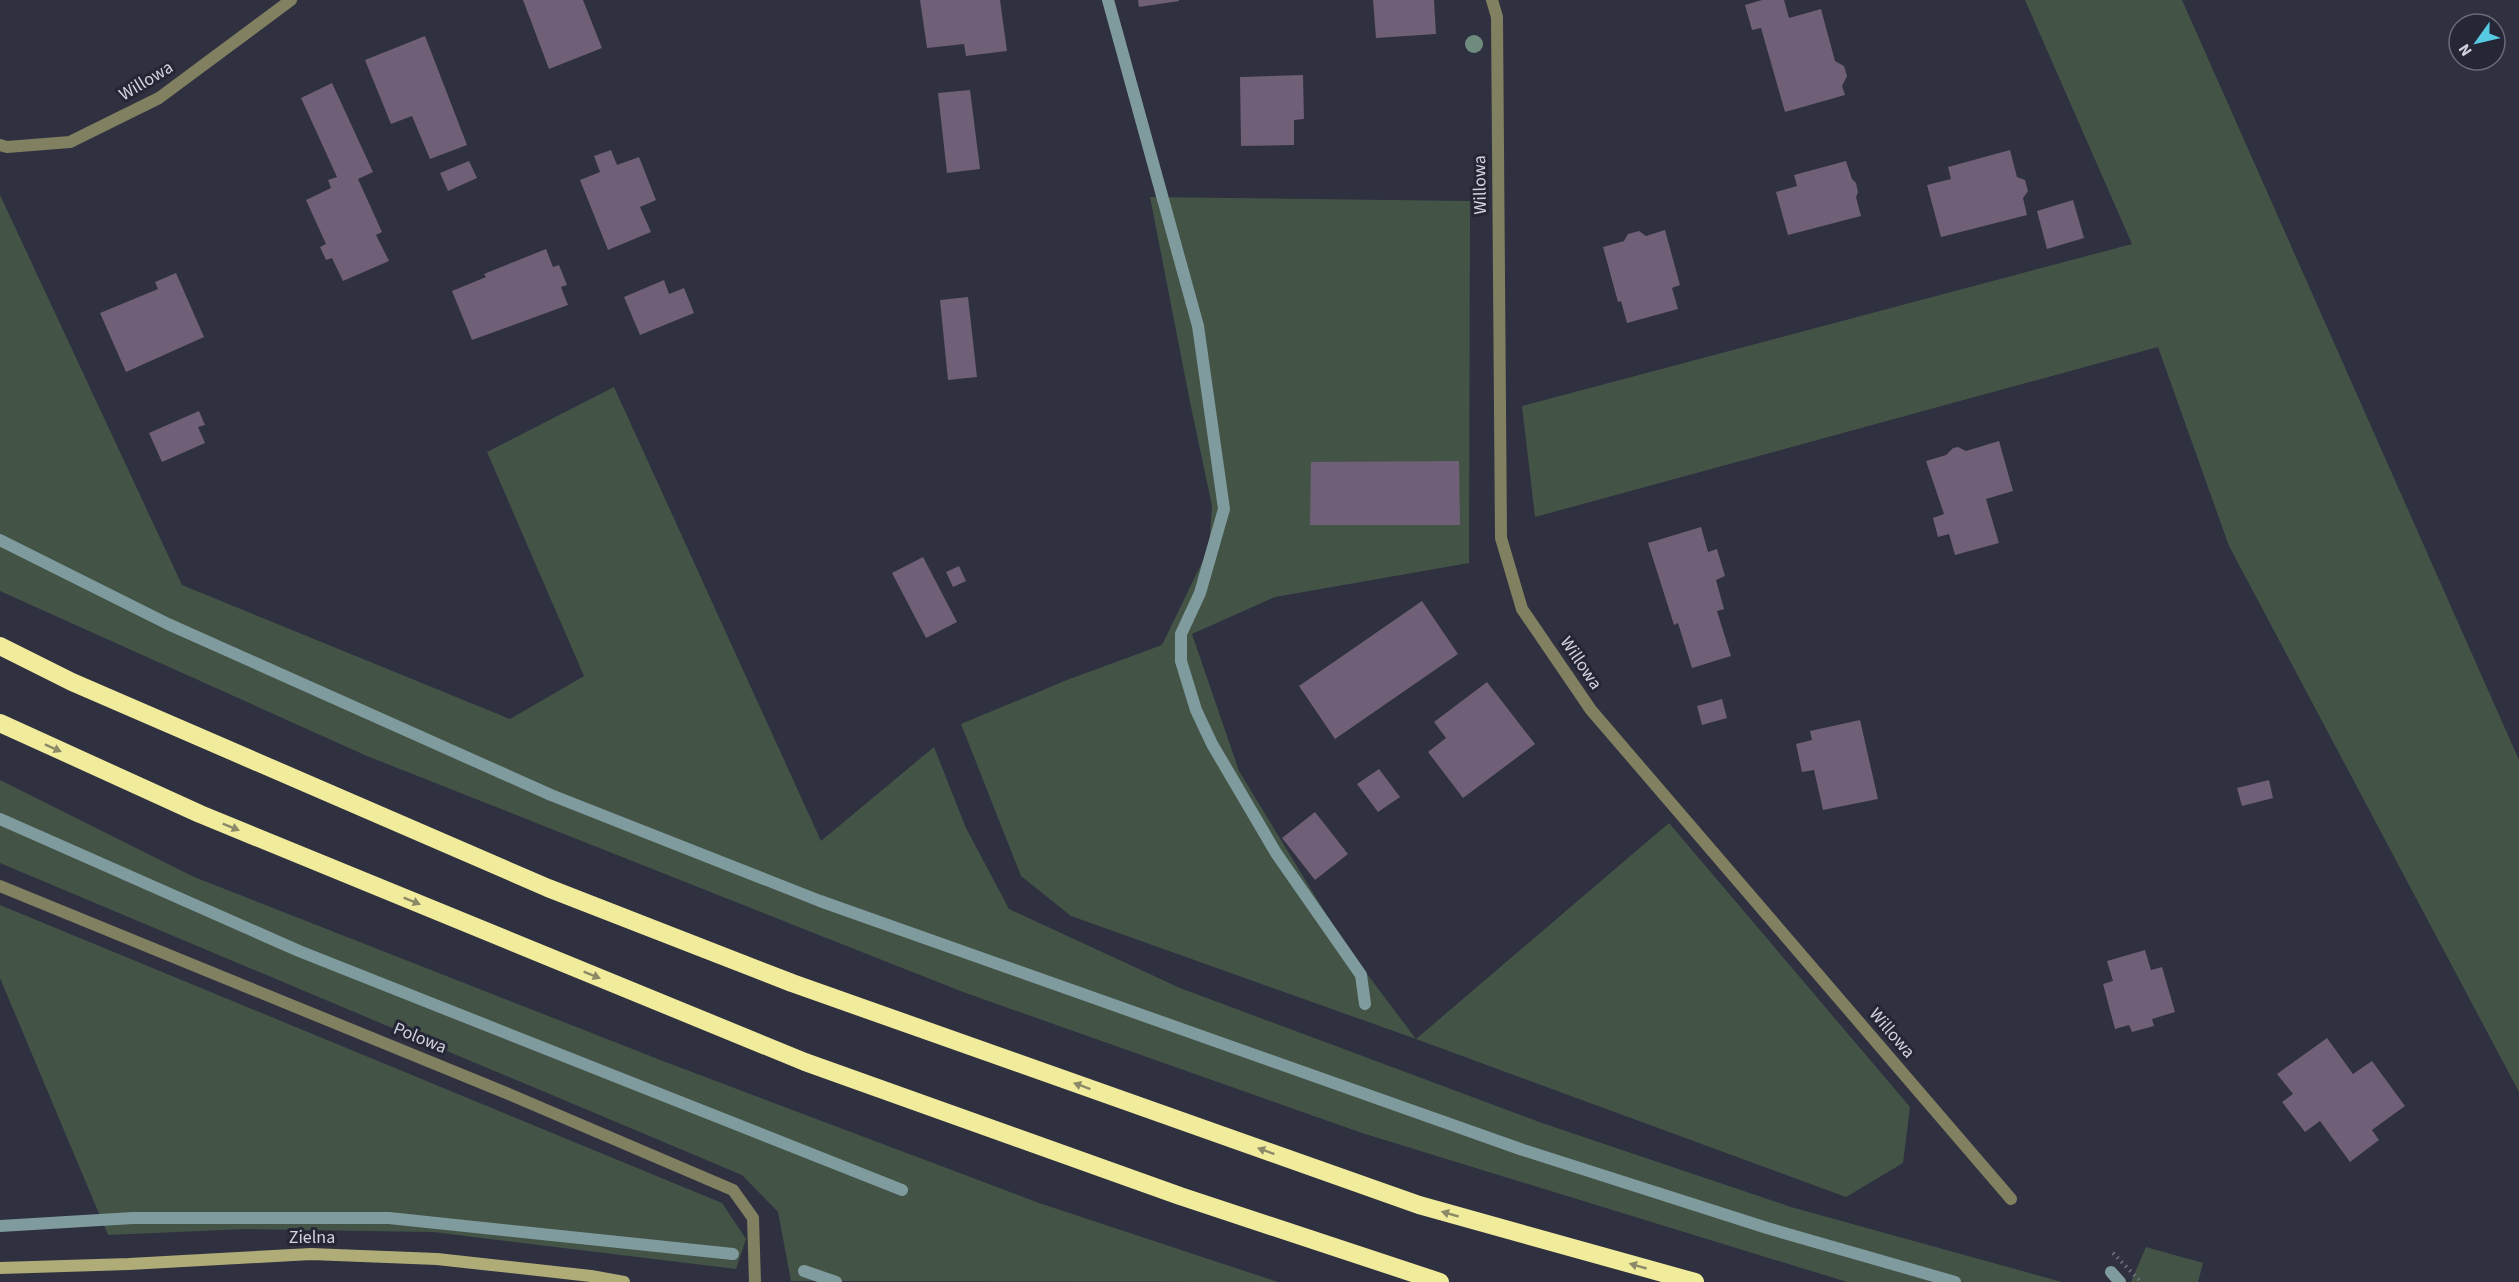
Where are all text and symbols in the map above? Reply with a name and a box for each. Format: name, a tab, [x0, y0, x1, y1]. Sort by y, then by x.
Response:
north arrow	[2447, 12, 2507, 72]
text: N	[2453, 39, 2477, 60]
street label: Willowa	[114, 55, 178, 107]
street label: Willowa	[1467, 155, 1493, 215]
street label: Willowa	[1554, 631, 1608, 695]
one-way arrow	[45, 743, 62, 752]
one-way arrow	[223, 822, 241, 832]
one-way arrow	[403, 897, 421, 906]
one-way arrow	[584, 970, 602, 980]
street label: Willowa	[1863, 1002, 1921, 1064]
street label: Polowa	[390, 1016, 450, 1060]
one-way arrow	[1073, 1080, 1091, 1090]
one-way arrow	[1257, 1145, 1275, 1155]
one-way arrow	[1441, 1209, 1459, 1218]
street label: Zielna	[289, 1225, 335, 1250]
one-way arrow	[1629, 1261, 1647, 1270]

